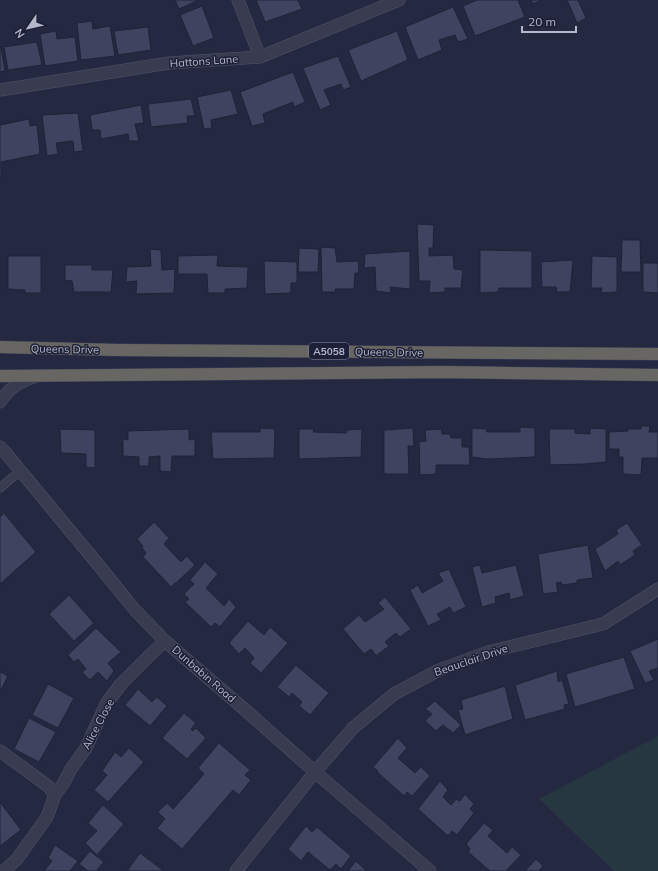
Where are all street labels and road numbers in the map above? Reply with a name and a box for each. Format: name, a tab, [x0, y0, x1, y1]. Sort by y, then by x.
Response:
street label: Hattons Lane	[169, 52, 239, 70]
street label: Queens Drive	[31, 341, 99, 357]
road number: A5058	[309, 343, 349, 359]
street label: Queens Drive	[355, 344, 423, 360]
street label: Beauclair Drive	[432, 641, 510, 679]
street label: Dunbabin Road	[169, 643, 239, 705]
street label: Alice Close	[79, 696, 117, 752]

